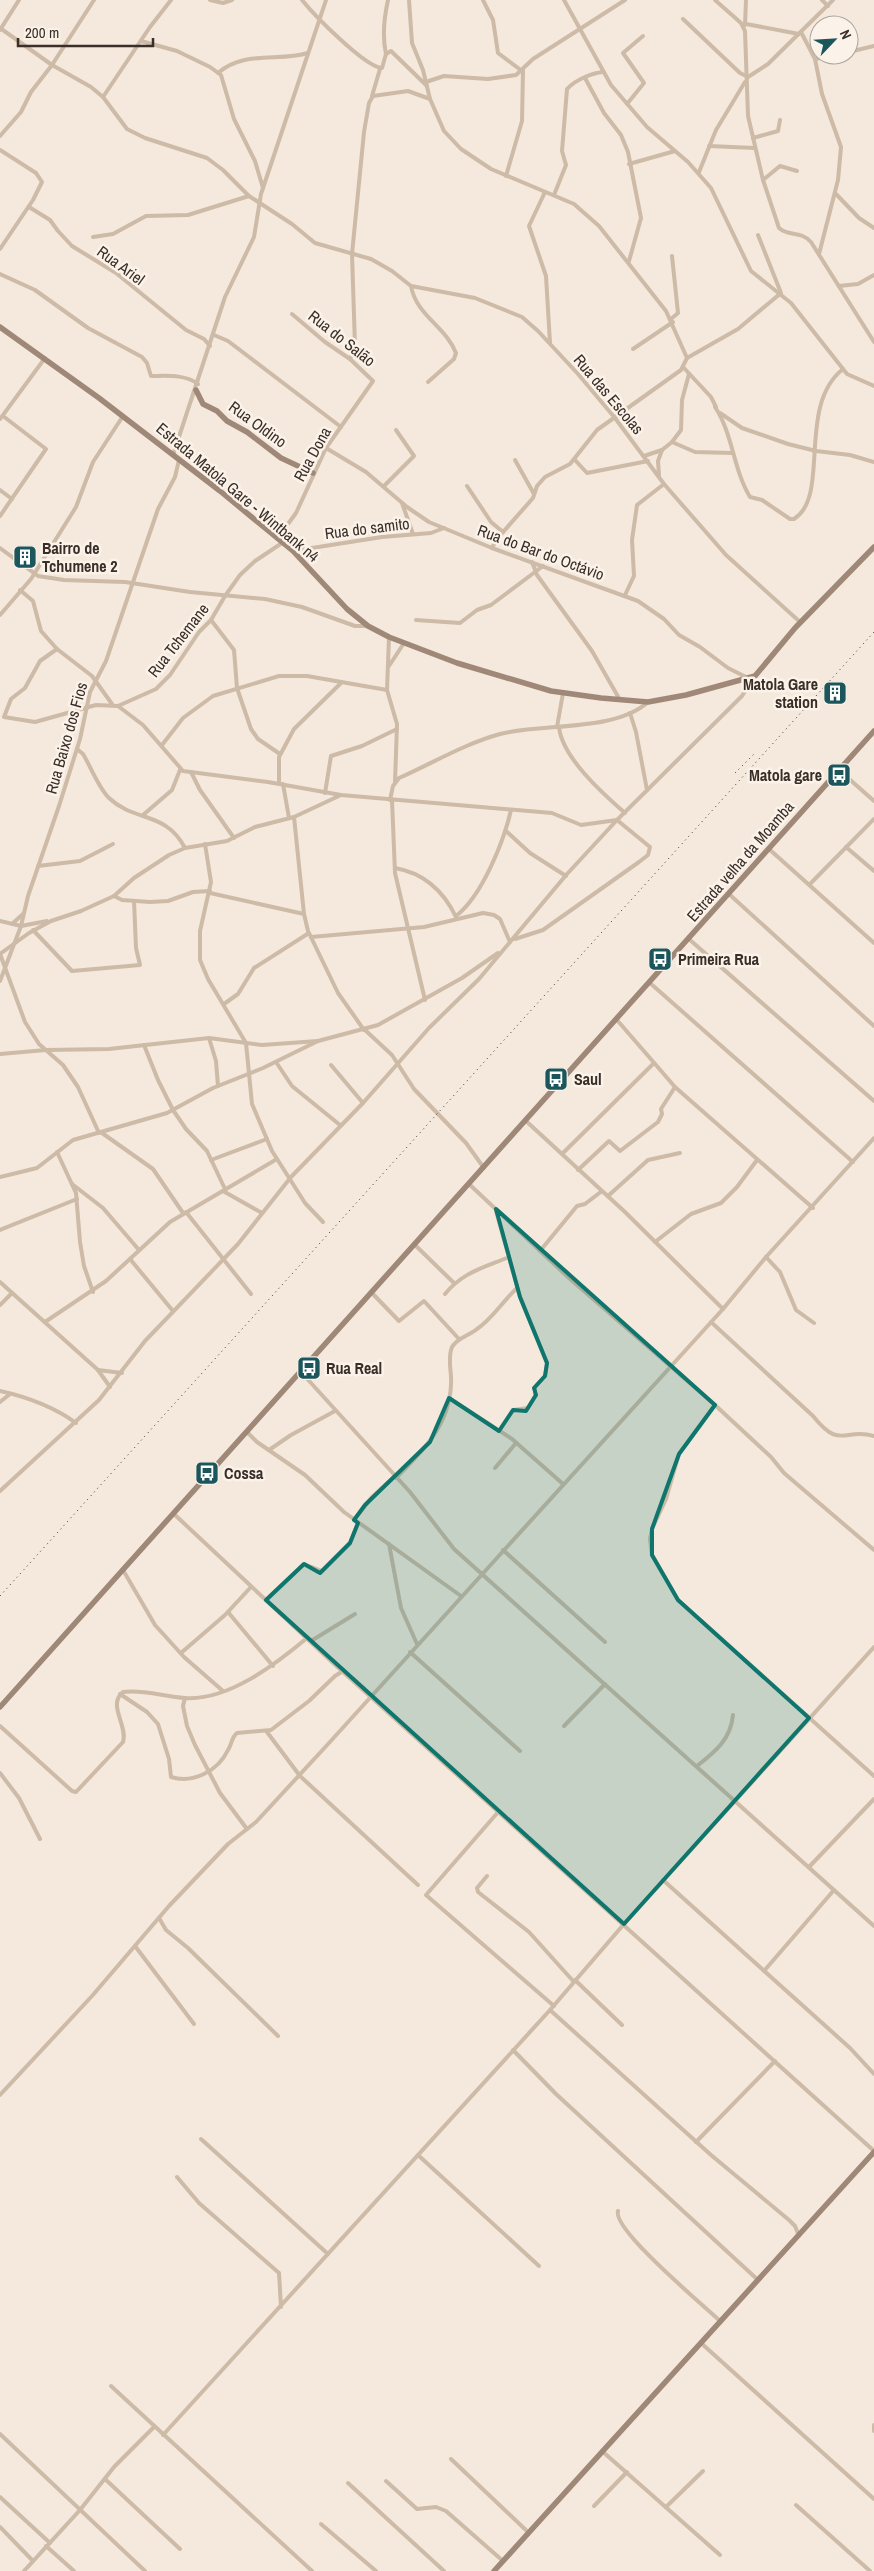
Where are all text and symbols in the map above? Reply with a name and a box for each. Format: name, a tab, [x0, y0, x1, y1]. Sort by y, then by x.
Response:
scale bar	[18, 15, 152, 47]
north arrow	[809, 15, 859, 65]
text: 200 m	[25, 22, 59, 43]
text: N	[836, 27, 856, 42]
street label: Rua Ariel	[93, 240, 149, 290]
street label: Rua do Salão	[304, 305, 380, 371]
street label: Rua das Escolas	[569, 349, 649, 439]
street label: Rua Oldino	[225, 396, 291, 452]
street label: Estrada Matola Gare - Wintbank n4	[152, 417, 324, 567]
street label: Rua Dona	[288, 422, 336, 485]
street label: Rua do samito	[323, 512, 411, 544]
street label: Rua do Bar do Octávio	[475, 519, 607, 585]
place label: Bairro de Tchumene 2	[42, 537, 118, 577]
building icon: Bairro de Tchumene 2	[12, 544, 38, 570]
street label: Rua Tchemane	[142, 599, 214, 681]
place label: Matola Gare station	[743, 673, 818, 713]
street label: Rua Baixo dos Fios	[40, 680, 92, 796]
building icon: Matola Gare station	[822, 680, 848, 706]
bus stop icon: Matola gare	[826, 762, 852, 788]
place label: Matola gare	[749, 764, 822, 786]
street label: Estrada velha da Moamba	[681, 795, 799, 926]
bus stop icon: Primeira Rua	[647, 946, 673, 972]
place label: Primeira Rua	[678, 948, 760, 970]
bus stop icon: Saul	[543, 1066, 569, 1092]
place label: Saul	[574, 1068, 602, 1090]
bus stop icon: Rua Real	[296, 1355, 322, 1381]
place label: Rua Real	[326, 1357, 382, 1379]
bus stop icon: Cossa	[194, 1460, 220, 1486]
place label: Cossa	[224, 1462, 264, 1484]

